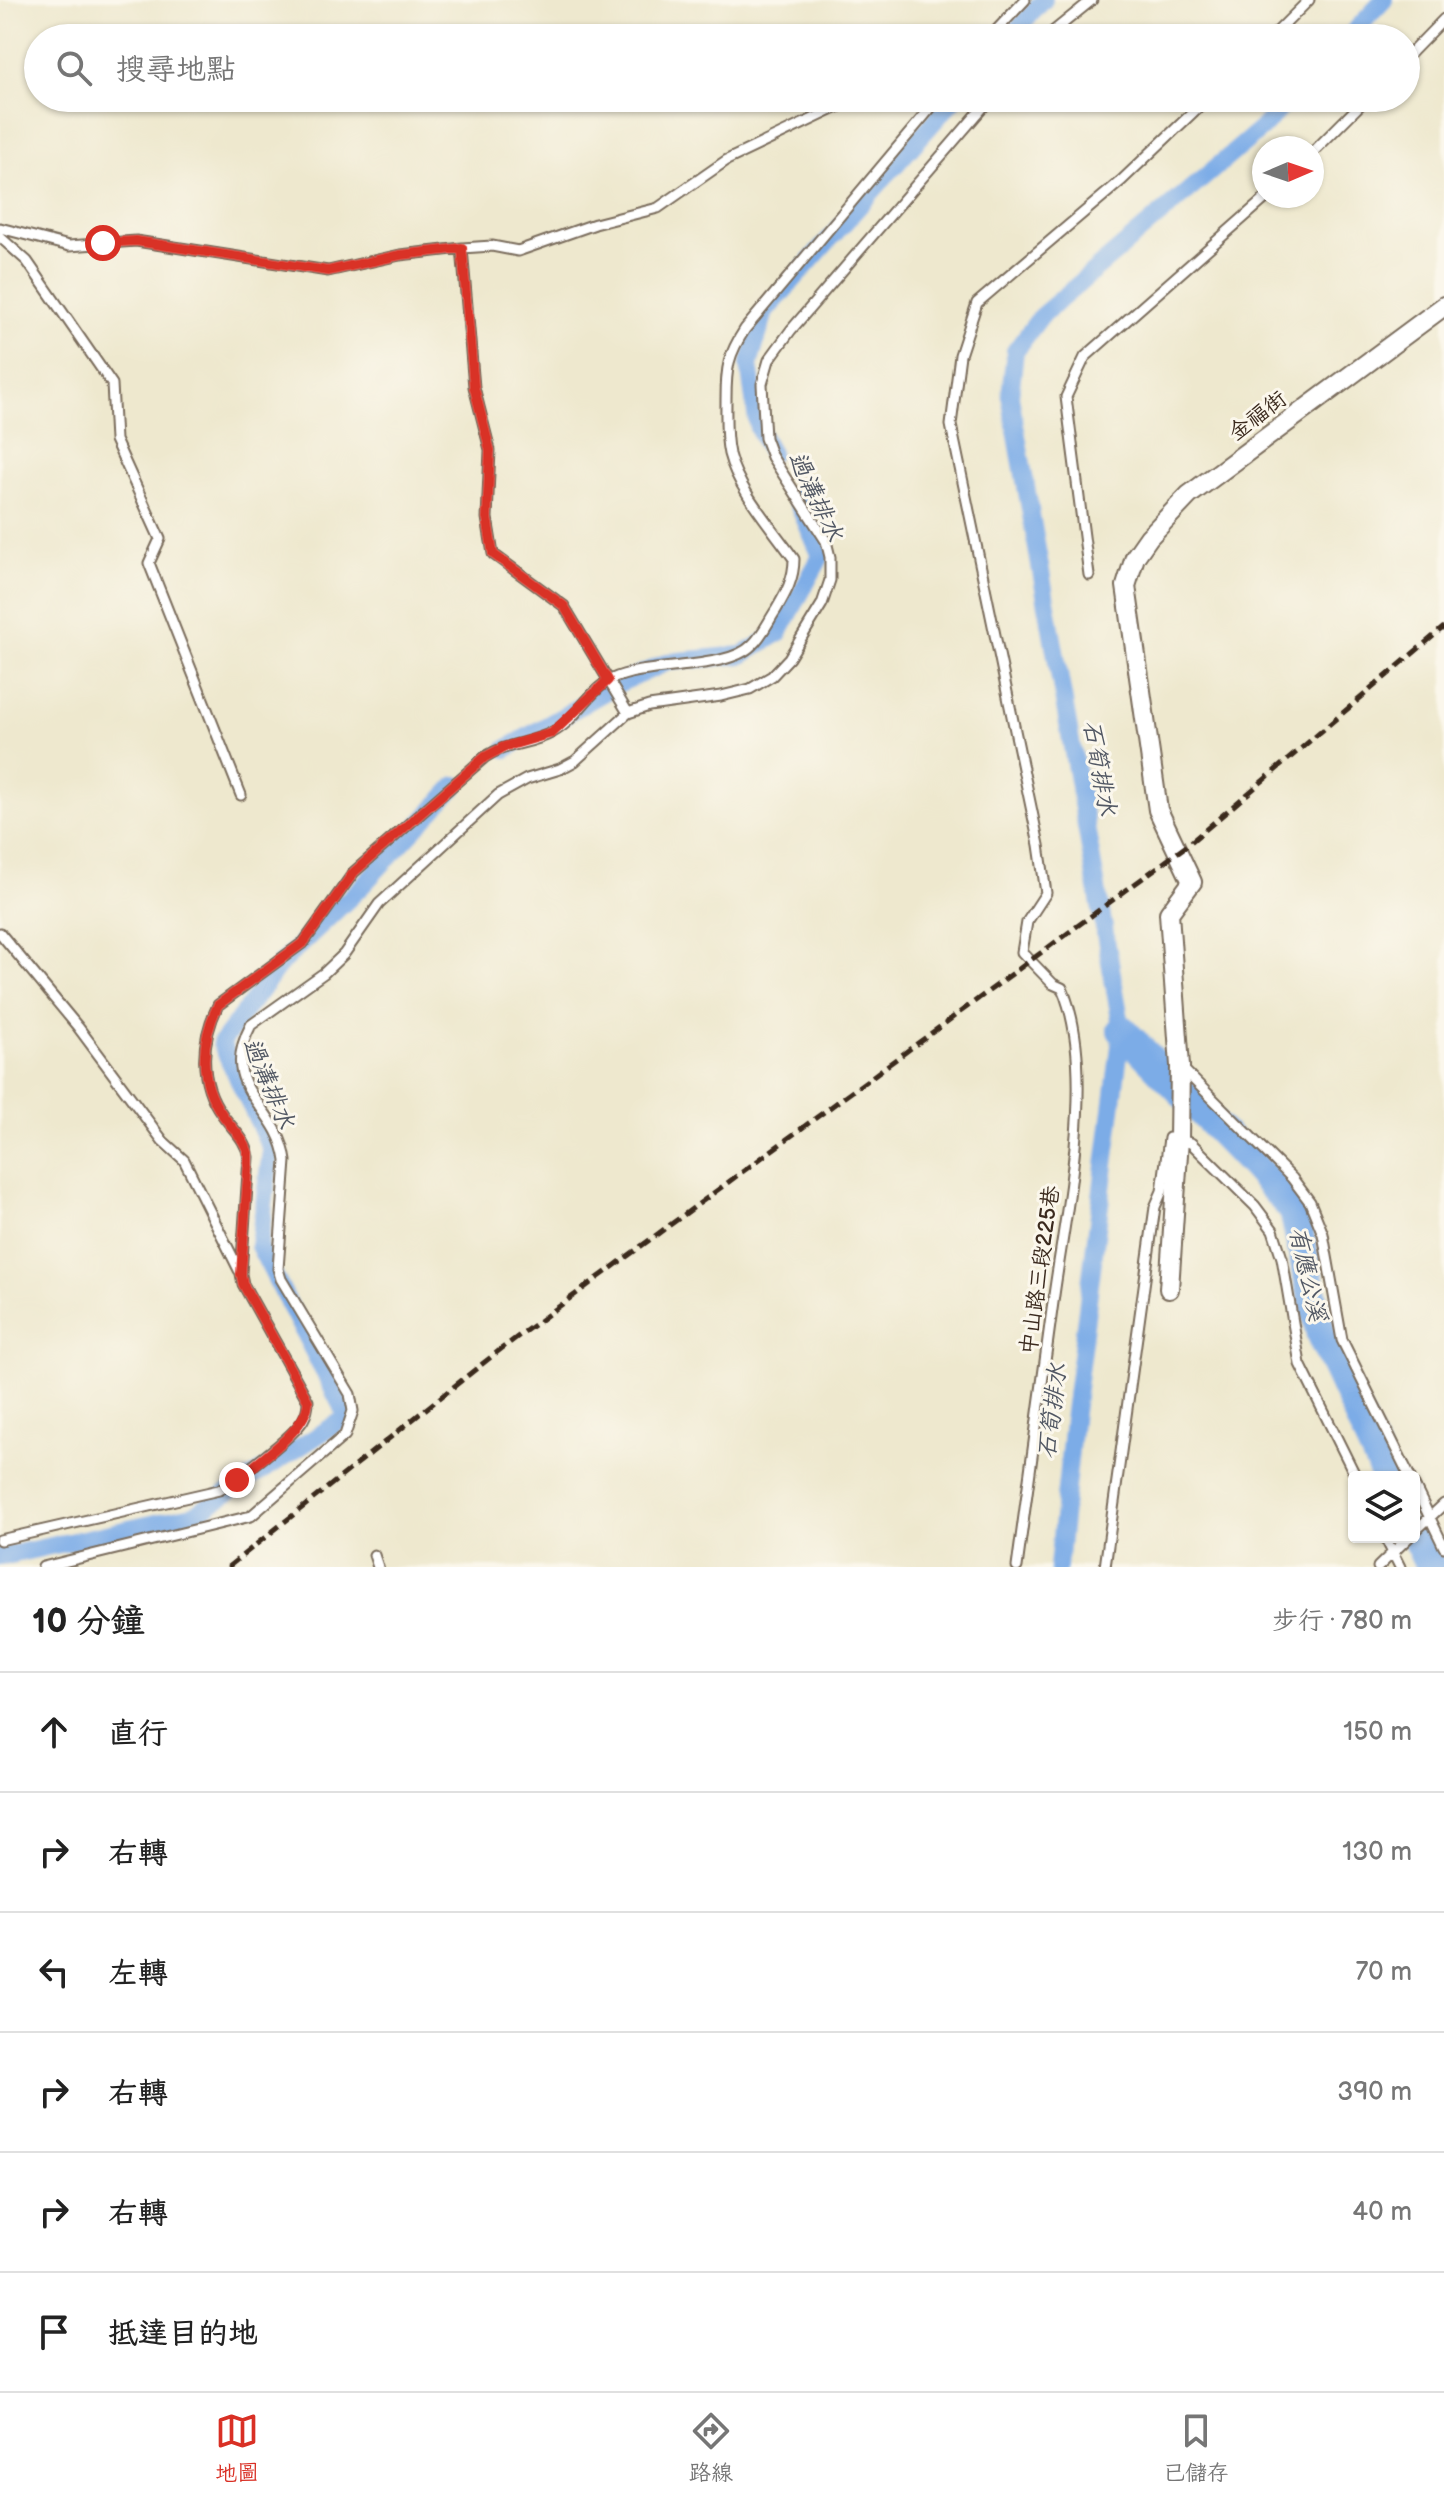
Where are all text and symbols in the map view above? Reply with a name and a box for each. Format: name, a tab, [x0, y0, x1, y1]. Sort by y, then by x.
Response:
search box	[24, 24, 1420, 112]
icon: search	[52, 46, 96, 90]
text: 搜尋地點	[116, 52, 236, 88]
north arrow	[1252, 136, 1324, 208]
route start	[85, 225, 121, 261]
street label: 金福街	[1223, 386, 1292, 447]
water label: 過溝排水	[782, 447, 849, 547]
water label: 石筍排水	[1077, 718, 1122, 819]
water label: 過溝排水	[236, 1033, 301, 1134]
street label: 中山路三段225巷	[1015, 1184, 1066, 1357]
water label: 有應公溪	[1283, 1224, 1333, 1326]
water label: 石筍排水	[1032, 1361, 1073, 1460]
route end	[219, 1462, 255, 1498]
map controls	[1348, 1471, 1420, 1543]
button: layers	[1348, 1471, 1420, 1543]
text: 10 分鐘	[32, 1601, 145, 1642]
text: 步行 · 780 m	[1272, 1606, 1412, 1637]
icon: ahead	[32, 1710, 76, 1754]
text: 直行	[108, 1716, 168, 1752]
text: 150 m	[1343, 1717, 1412, 1748]
icon: right	[32, 1830, 76, 1874]
text: 右轉	[108, 1836, 168, 1872]
text: 130 m	[1342, 1837, 1412, 1868]
icon: left	[32, 1950, 76, 1994]
text: 左轉	[108, 1956, 168, 1992]
text: 70 m	[1355, 1957, 1412, 1988]
icon: right	[32, 2070, 76, 2114]
text: 右轉	[108, 2076, 168, 2112]
text: 390 m	[1337, 2077, 1412, 2108]
icon: right	[32, 2190, 76, 2234]
text: 右轉	[108, 2196, 168, 2232]
text: 40 m	[1352, 2197, 1412, 2228]
icon: arrive	[32, 2310, 76, 2354]
text: 抵達目的地	[108, 2316, 258, 2352]
tab: 地圖	[215, 2409, 259, 2487]
tab: 路線	[689, 2409, 733, 2487]
tab: 已儲存	[1163, 2409, 1229, 2487]

